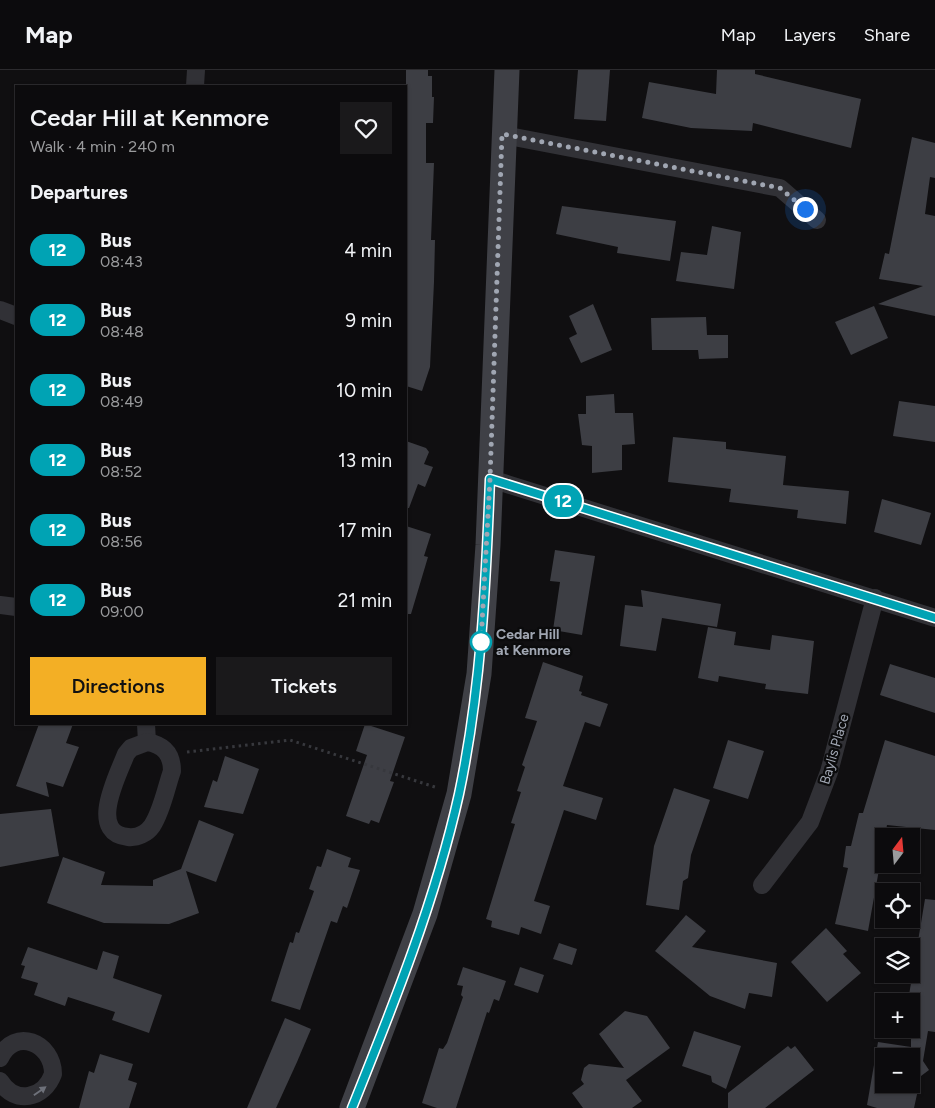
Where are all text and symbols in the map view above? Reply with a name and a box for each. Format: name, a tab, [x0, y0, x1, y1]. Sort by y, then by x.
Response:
text: Map	[25, 20, 73, 49]
text: Map	[721, 24, 756, 46]
text: Layers	[784, 24, 836, 46]
text: Share	[864, 24, 910, 46]
button: heart	[340, 102, 392, 154]
text: Cedar Hill at Kenmore	[30, 103, 269, 132]
text: Walk · 4 min · 240 m	[30, 137, 175, 156]
text: Departures	[30, 181, 128, 204]
your location	[793, 197, 818, 222]
text: Bus	[100, 229, 131, 252]
text: 12	[48, 239, 67, 261]
text: 4 min	[344, 239, 392, 262]
text: 08:43	[100, 252, 143, 271]
text: Bus	[100, 299, 131, 322]
text: 12	[48, 309, 67, 331]
text: 9 min	[345, 309, 392, 332]
text: 08:48	[100, 322, 144, 341]
text: Bus	[100, 369, 131, 392]
text: 12	[48, 379, 67, 401]
text: 10 min	[336, 379, 392, 402]
text: 08:49	[100, 392, 143, 411]
text: Bus	[100, 439, 131, 462]
text: 12	[48, 449, 67, 471]
text: 13 min	[338, 449, 392, 472]
text: 08:52	[100, 462, 142, 481]
line badge: 12	[540, 485, 586, 517]
text: 12	[554, 490, 572, 512]
text: Bus	[100, 509, 131, 532]
text: 12	[48, 519, 67, 541]
text: 17 min	[338, 519, 392, 542]
text: 08:56	[100, 532, 142, 551]
text: Bus	[100, 579, 131, 602]
text: 12	[48, 589, 67, 611]
text: 21 min	[338, 589, 392, 612]
text: 09:00	[100, 602, 144, 621]
place label: Cedar Hill at Kenmore	[496, 626, 571, 659]
marker: Cedar Hill at Kenmore	[470, 631, 492, 653]
button: Directions	[30, 657, 206, 715]
button: Tickets	[216, 657, 392, 715]
street label: Baylis Place	[816, 711, 853, 786]
north arrow	[875, 828, 920, 872]
map controls	[875, 828, 920, 1093]
button: locate	[875, 883, 920, 928]
button: layers	[875, 938, 920, 983]
button: +	[875, 993, 920, 1038]
button: −	[875, 1048, 920, 1093]
one-way arrow	[33, 1086, 47, 1096]

